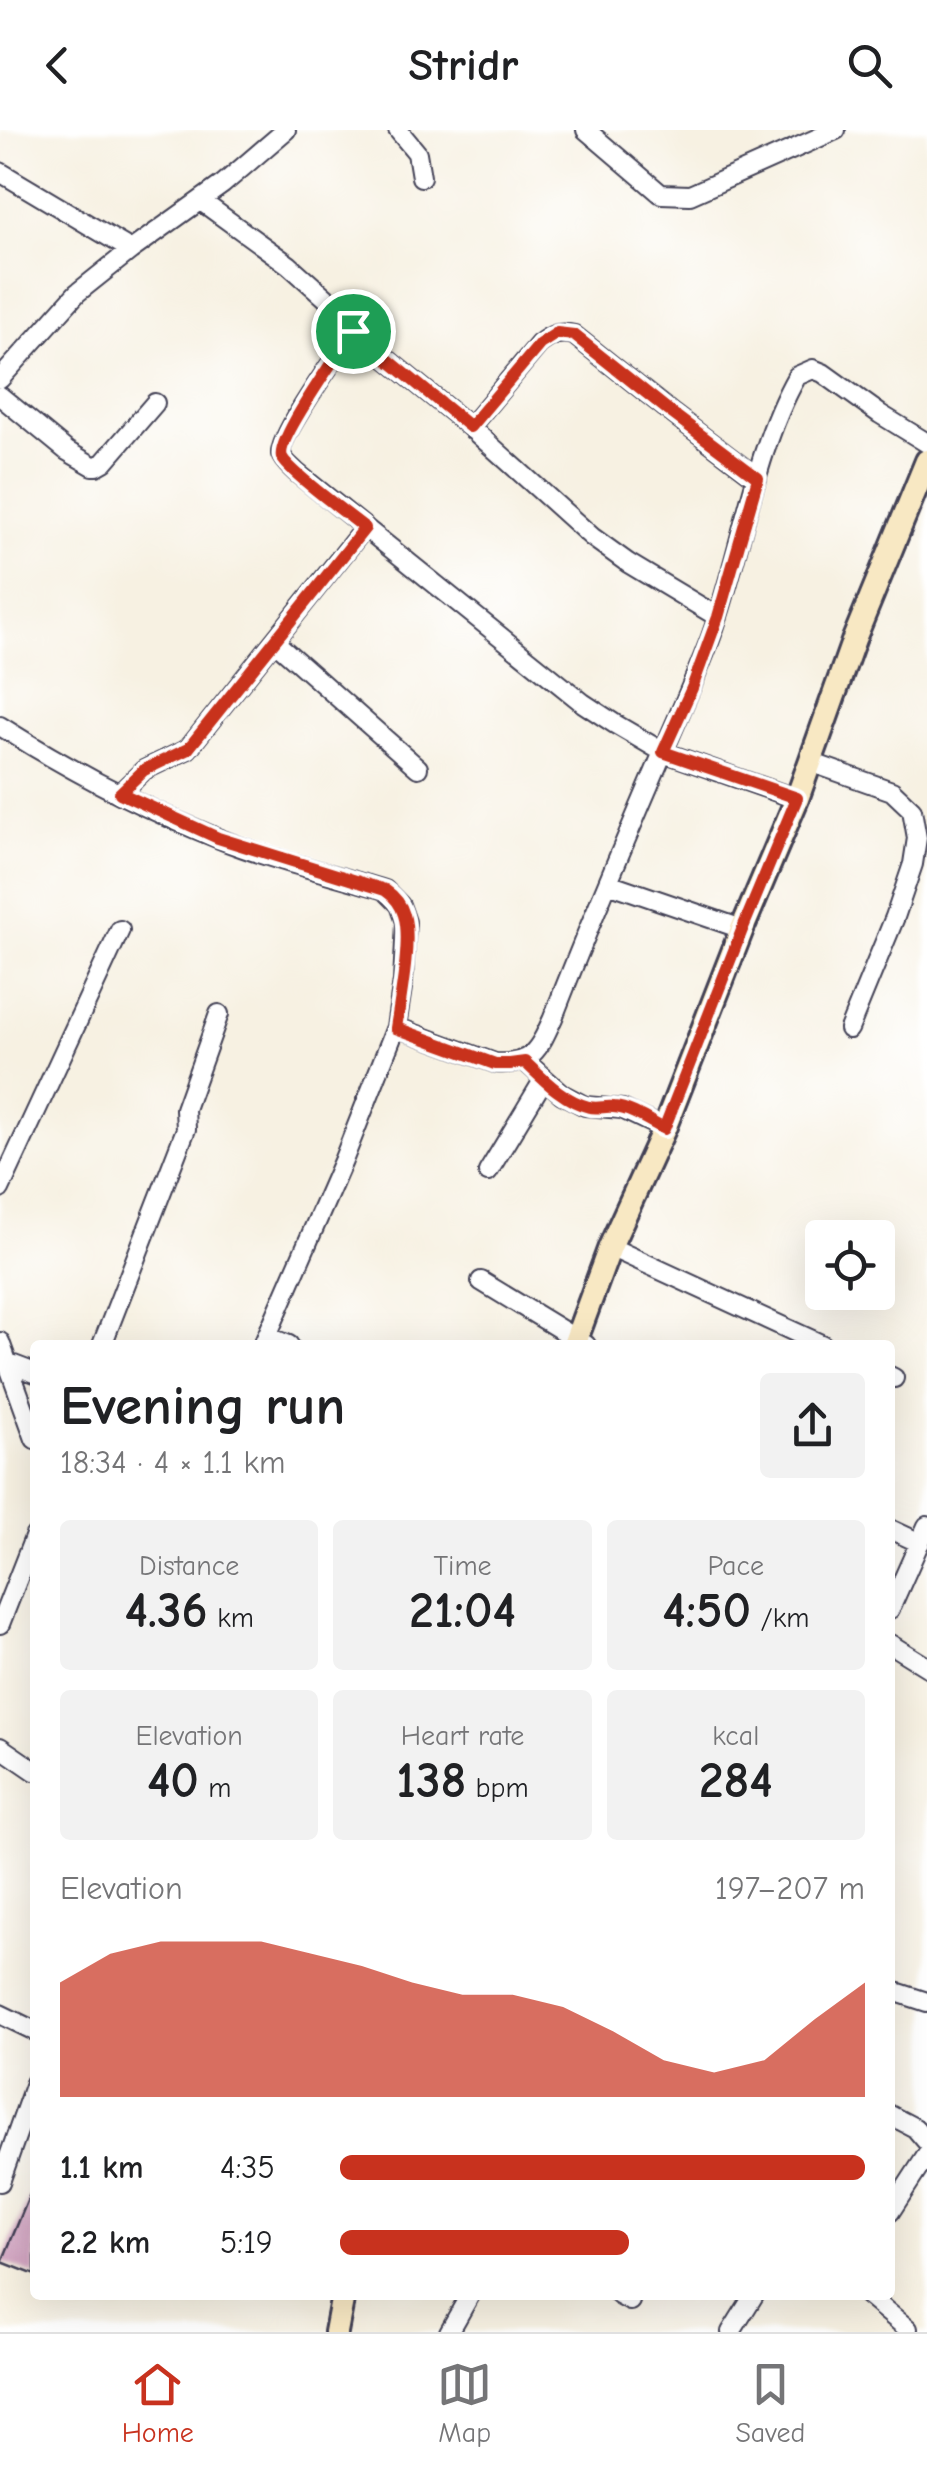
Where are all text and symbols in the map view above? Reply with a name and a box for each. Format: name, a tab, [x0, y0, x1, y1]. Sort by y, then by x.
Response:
icon: back	[30, 38, 85, 93]
icon: search	[842, 38, 897, 93]
text: Stridr	[408, 39, 519, 91]
pin	[311, 289, 396, 374]
icon: arrive	[326, 304, 381, 359]
map controls	[805, 1220, 895, 1310]
button: locate	[805, 1220, 895, 1310]
button: share	[760, 1373, 865, 1478]
text: Evening run	[60, 1374, 345, 1438]
text: 18:34 · 4 × 1.1 km	[60, 1444, 285, 1481]
text: Distance	[139, 1550, 239, 1582]
text: Time	[433, 1550, 492, 1582]
text: Pace	[708, 1550, 764, 1582]
text: 4.36	[124, 1582, 208, 1640]
text: 21:04	[409, 1582, 516, 1640]
text: 4:50	[662, 1582, 751, 1640]
text: km	[208, 1602, 254, 1634]
text: /km	[751, 1602, 809, 1634]
text: Elevation	[136, 1720, 243, 1752]
text: Heart rate	[401, 1720, 524, 1752]
text: kcal	[712, 1720, 759, 1752]
text: 40	[147, 1752, 199, 1810]
text: 138	[396, 1752, 466, 1810]
text: 284	[699, 1752, 773, 1810]
text: m	[199, 1772, 231, 1804]
text: bpm	[466, 1772, 529, 1804]
text: Elevation	[60, 1870, 183, 1907]
text: 197–207 m	[715, 1870, 865, 1907]
text: 1.1 km	[60, 2149, 143, 2186]
text: 4:35	[220, 2149, 275, 2186]
text: 2.2 km	[60, 2224, 150, 2261]
text: 5:19	[220, 2224, 273, 2261]
tab: Home	[122, 2357, 194, 2449]
tab: Map	[437, 2357, 492, 2449]
tab: Saved	[735, 2357, 805, 2449]

